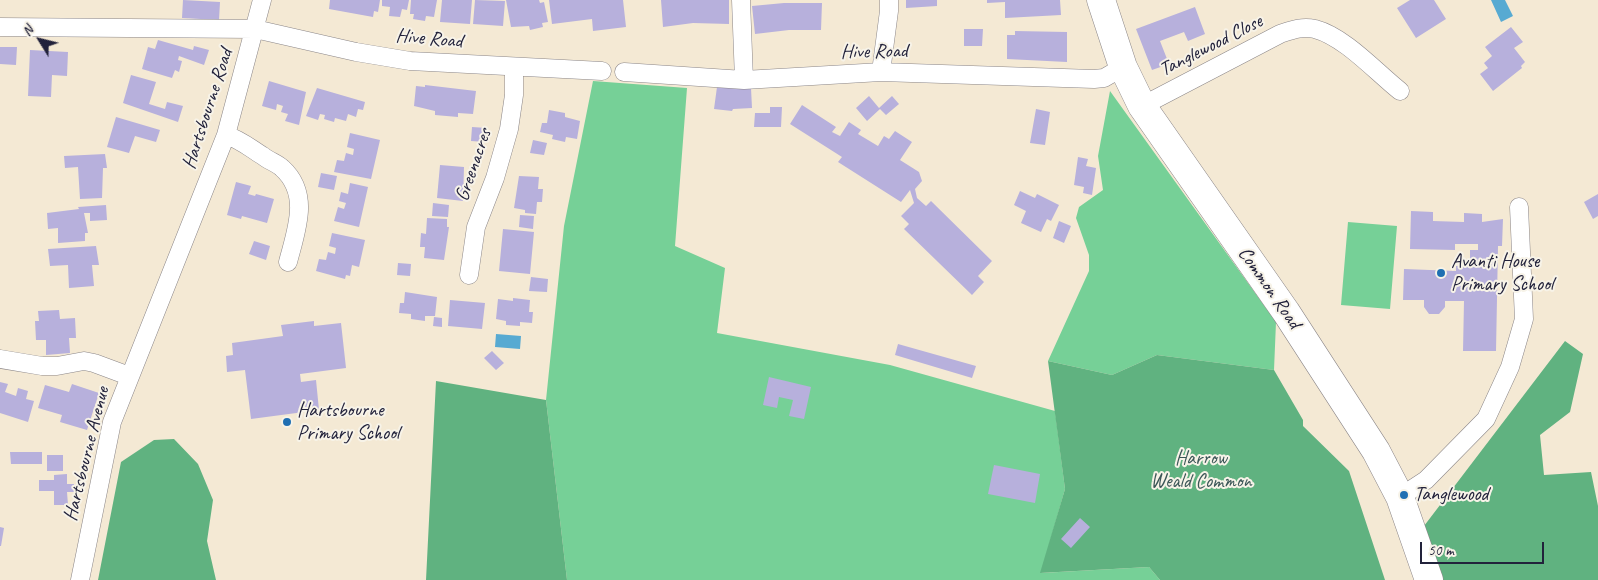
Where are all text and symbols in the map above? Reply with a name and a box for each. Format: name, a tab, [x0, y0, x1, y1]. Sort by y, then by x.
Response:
street label: Tanglewood Close	[1155, 10, 1267, 82]
north arrow	[15, 15, 65, 65]
text: N	[18, 22, 37, 39]
street label: Hive Road	[395, 24, 463, 54]
street label: Hive Road	[840, 39, 908, 65]
street label: Hartsbourne Road	[177, 46, 239, 172]
street label: Greenacres	[450, 126, 498, 204]
street label: Common Road	[1232, 242, 1306, 334]
place label: Avanti House Primary School	[1451, 250, 1553, 297]
marker: Avanti House Primary School	[1435, 267, 1447, 279]
street label: Hartsbourne Avenue	[59, 384, 115, 524]
place label: Hartsbourne Primary School	[297, 399, 399, 446]
marker: Hartsbourne Primary School	[281, 416, 293, 428]
park label: Harrow Weald Common	[1150, 447, 1252, 494]
place label: Tanglewood	[1414, 483, 1488, 507]
marker: Tanglewood	[1398, 489, 1410, 501]
scale bar	[1423, 532, 1547, 564]
text: 50 m	[1428, 541, 1454, 560]

